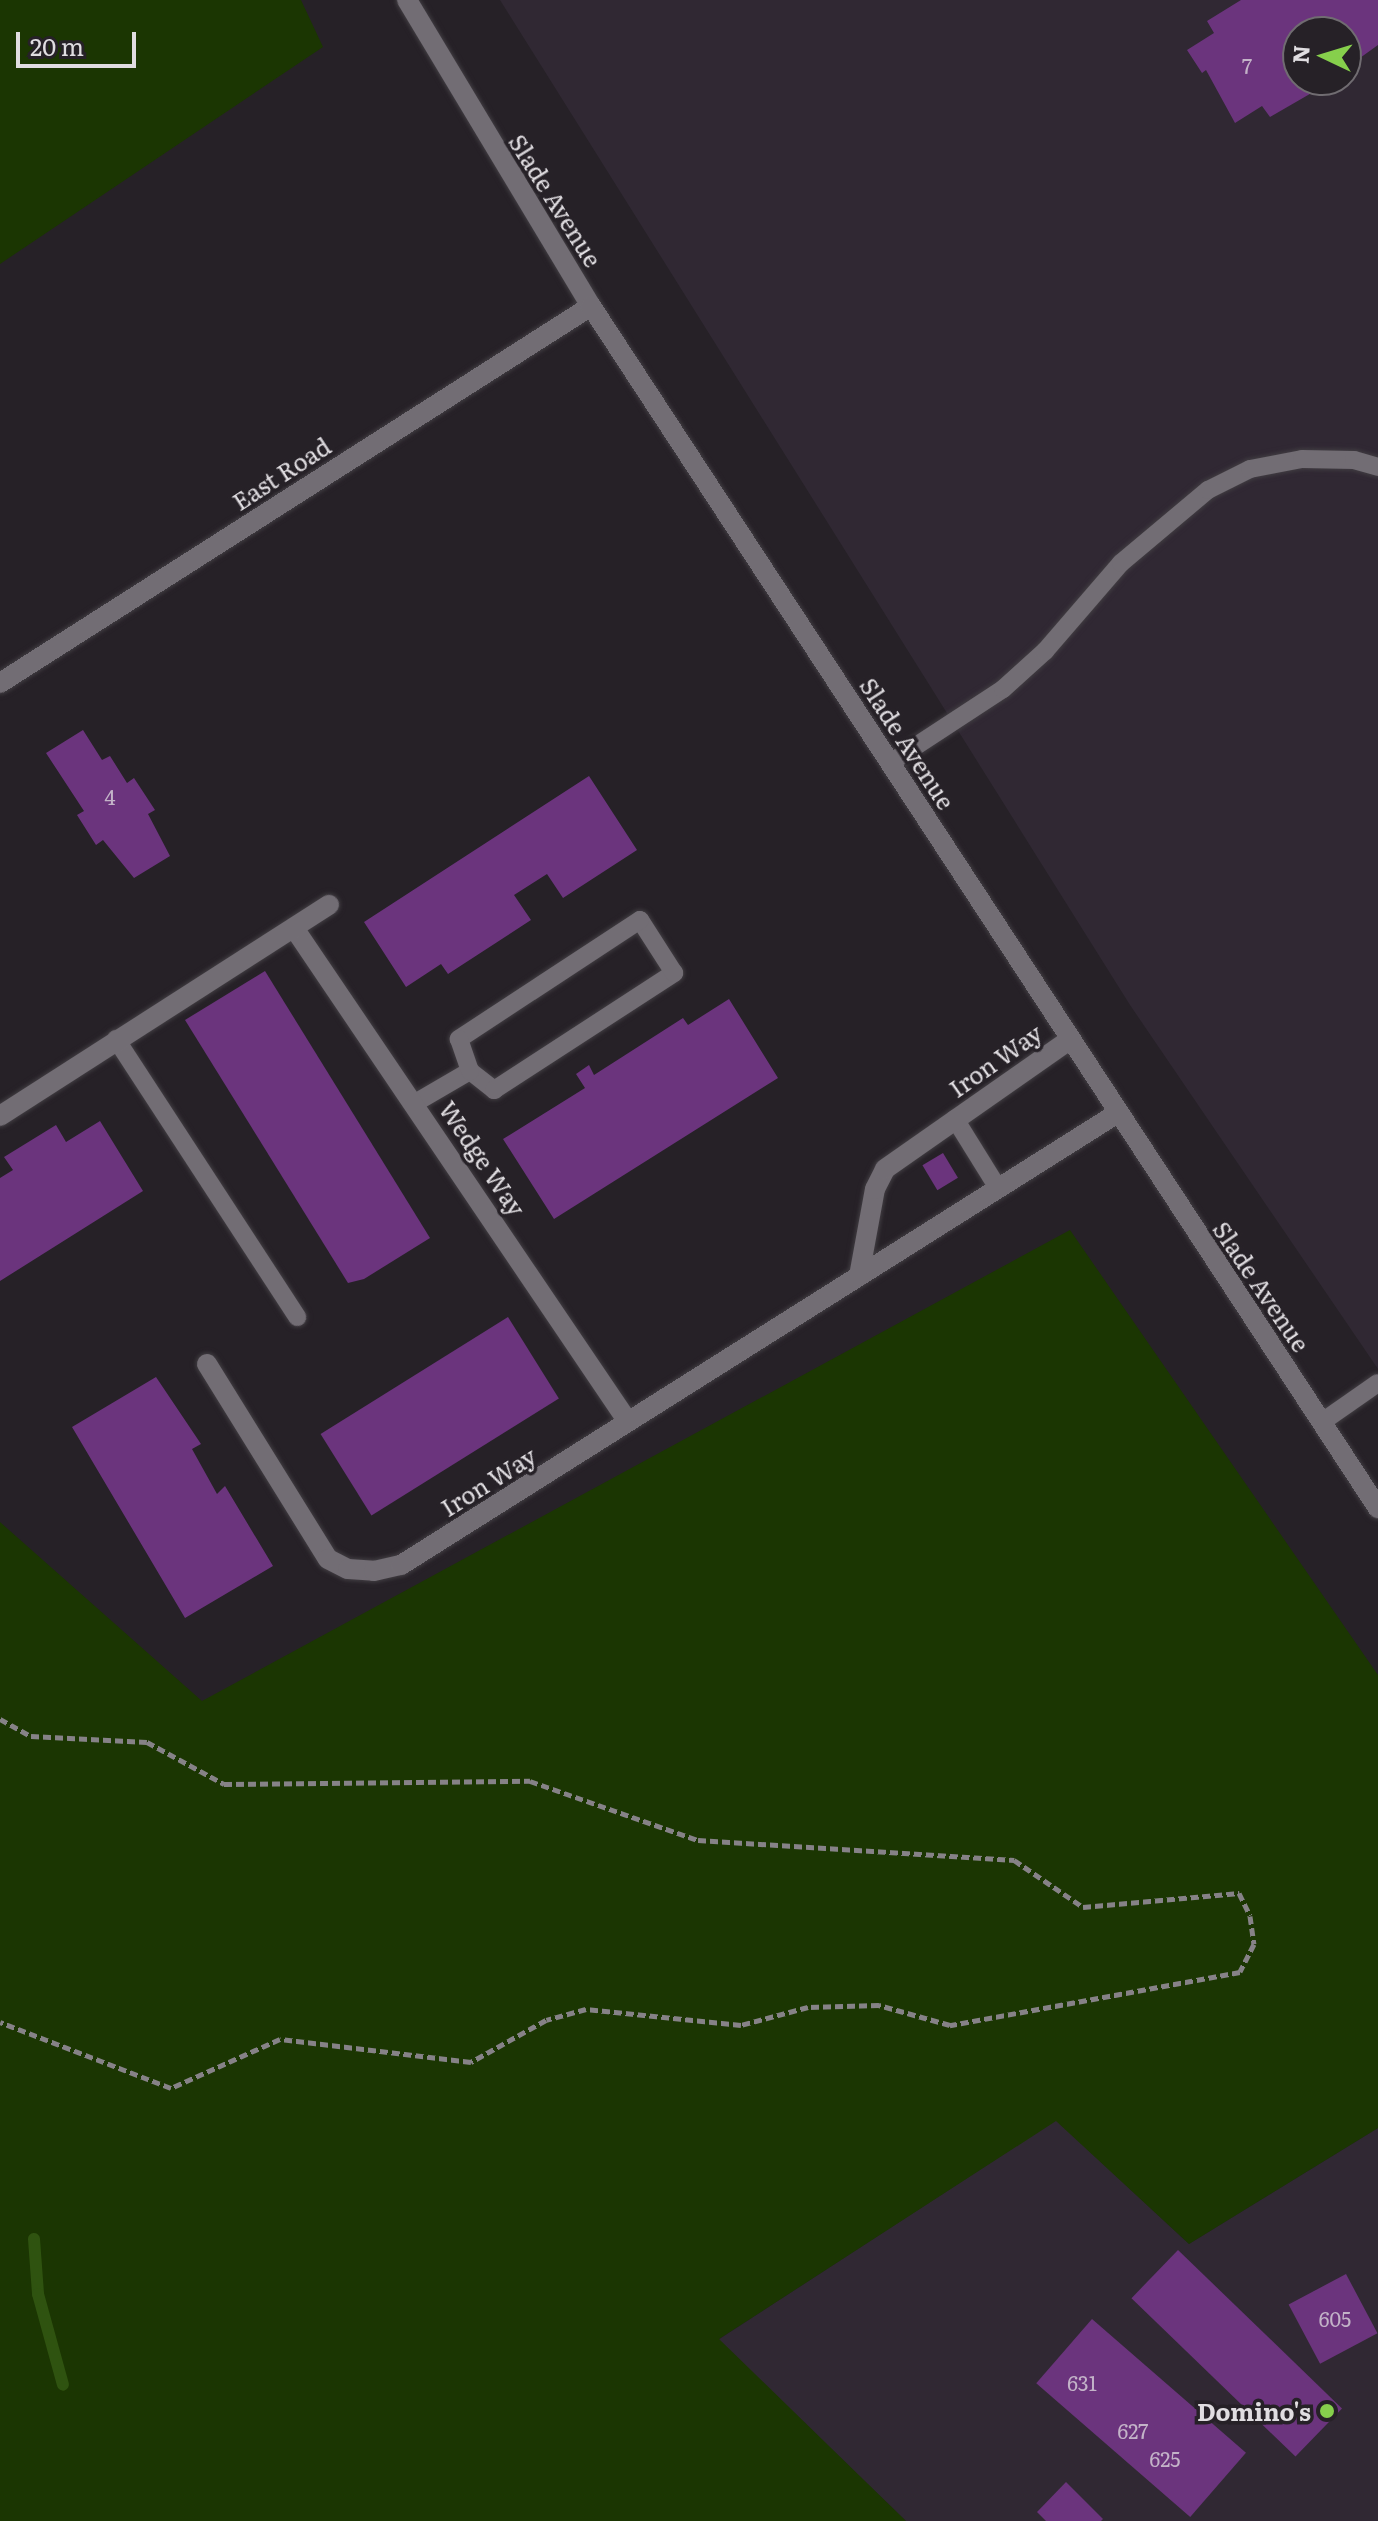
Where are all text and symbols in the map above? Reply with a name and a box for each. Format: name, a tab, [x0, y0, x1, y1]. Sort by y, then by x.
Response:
scale bar	[20, 16, 140, 66]
north arrow	[1282, 16, 1362, 96]
text: 20 m	[30, 28, 84, 63]
text: N	[1282, 44, 1317, 65]
house number: 7	[1242, 53, 1252, 77]
street label: Slade Avenue	[504, 128, 608, 272]
street label: East Road	[226, 431, 336, 515]
street label: Slade Avenue	[855, 672, 961, 814]
house number: 4	[104, 784, 116, 808]
street label: Iron Way	[943, 1018, 1047, 1102]
street label: Wedge Way	[434, 1095, 532, 1221]
street label: Slade Avenue	[1208, 1215, 1316, 1357]
street label: Iron Way	[435, 1441, 541, 1521]
house number: 605	[1319, 2306, 1351, 2330]
house number: 631	[1067, 2370, 1097, 2394]
place label: Domino's	[1197, 2397, 1311, 2425]
marker: Domino's	[1318, 2402, 1336, 2420]
house number: 627	[1118, 2418, 1148, 2442]
house number: 625	[1149, 2446, 1181, 2470]

